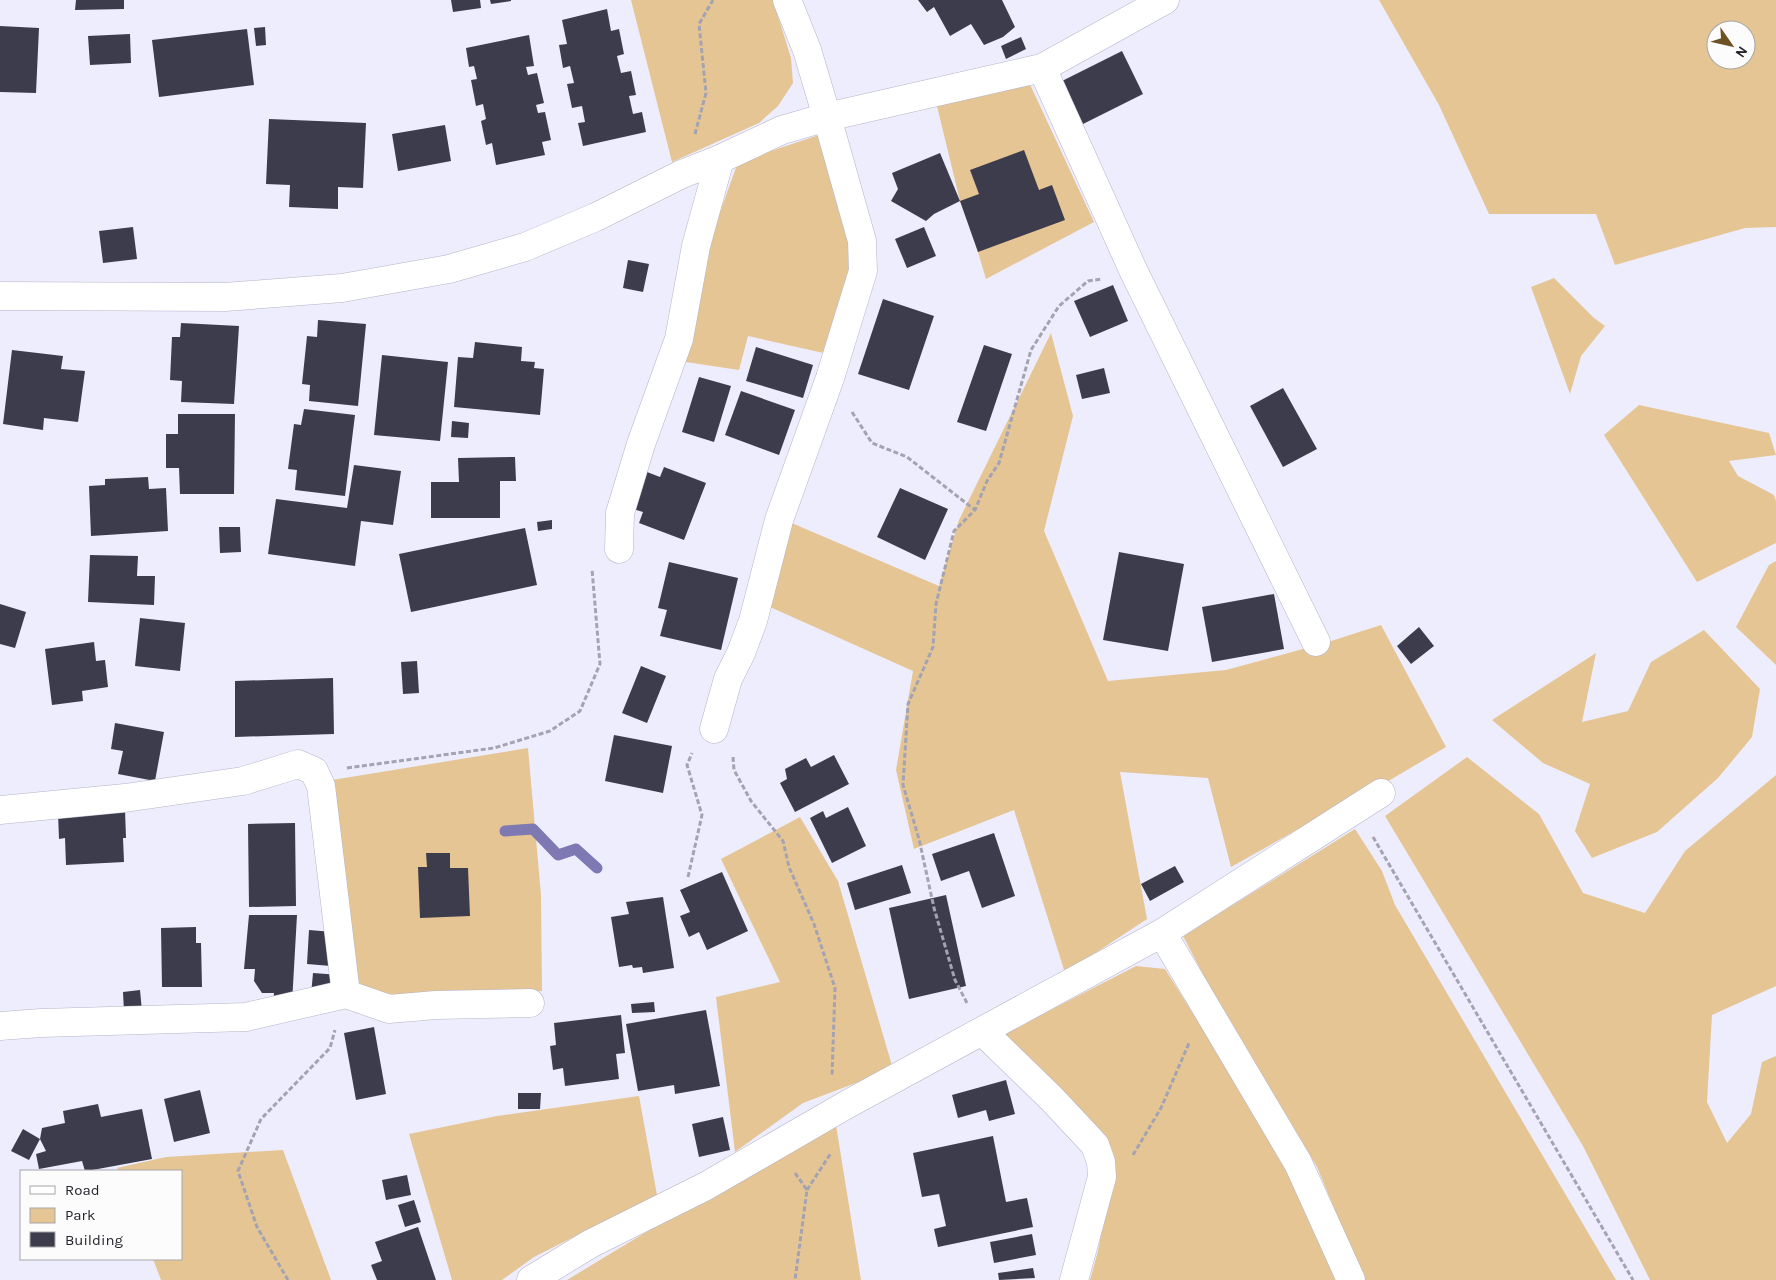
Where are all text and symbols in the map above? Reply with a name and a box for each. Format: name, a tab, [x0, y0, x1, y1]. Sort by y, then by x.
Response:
north arrow	[1706, 20, 1756, 70]
text: N	[1732, 43, 1751, 61]
legend	[20, 1170, 182, 1260]
text: Road	[65, 1181, 100, 1199]
text: Park	[65, 1206, 95, 1224]
text: Building	[65, 1231, 123, 1249]

